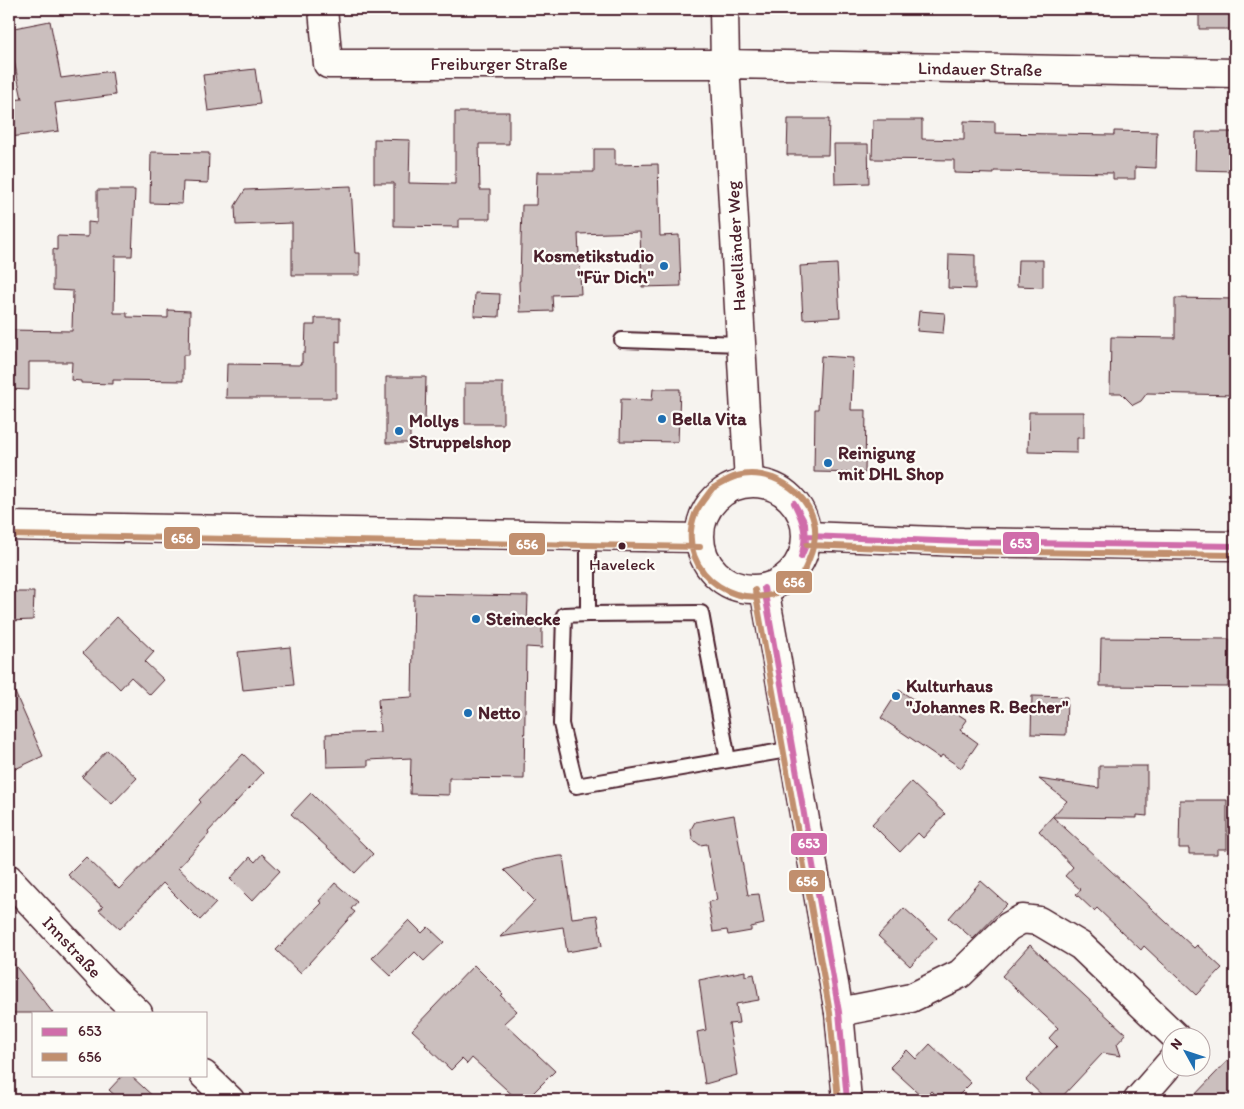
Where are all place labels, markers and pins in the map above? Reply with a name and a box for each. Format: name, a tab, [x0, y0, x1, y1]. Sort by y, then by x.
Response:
place label: Kosmetikstudio "Für Dich"	[533, 245, 654, 288]
marker: Kosmetikstudio "Für Dich"	[658, 260, 670, 272]
place label: Bella Vita	[672, 408, 747, 430]
place label: Mollys Struppelshop	[409, 410, 511, 453]
marker: Bella Vita	[656, 413, 668, 425]
marker: Mollys Struppelshop	[393, 425, 405, 437]
place label: Reinigung mit DHL Shop	[837, 442, 944, 485]
marker: Reinigung mit DHL Shop	[822, 457, 834, 469]
marker: Haveleck	[617, 541, 627, 551]
place label: Haveleck	[589, 554, 655, 574]
place label: Steinecke	[486, 608, 561, 630]
marker: Steinecke	[470, 613, 482, 625]
place label: Kulturhaus "Johannes R. Becher"	[906, 675, 1069, 718]
marker: Kulturhaus "Johannes R. Becher"	[890, 690, 902, 702]
place label: Netto	[478, 702, 521, 724]
marker: Netto	[462, 707, 474, 719]

